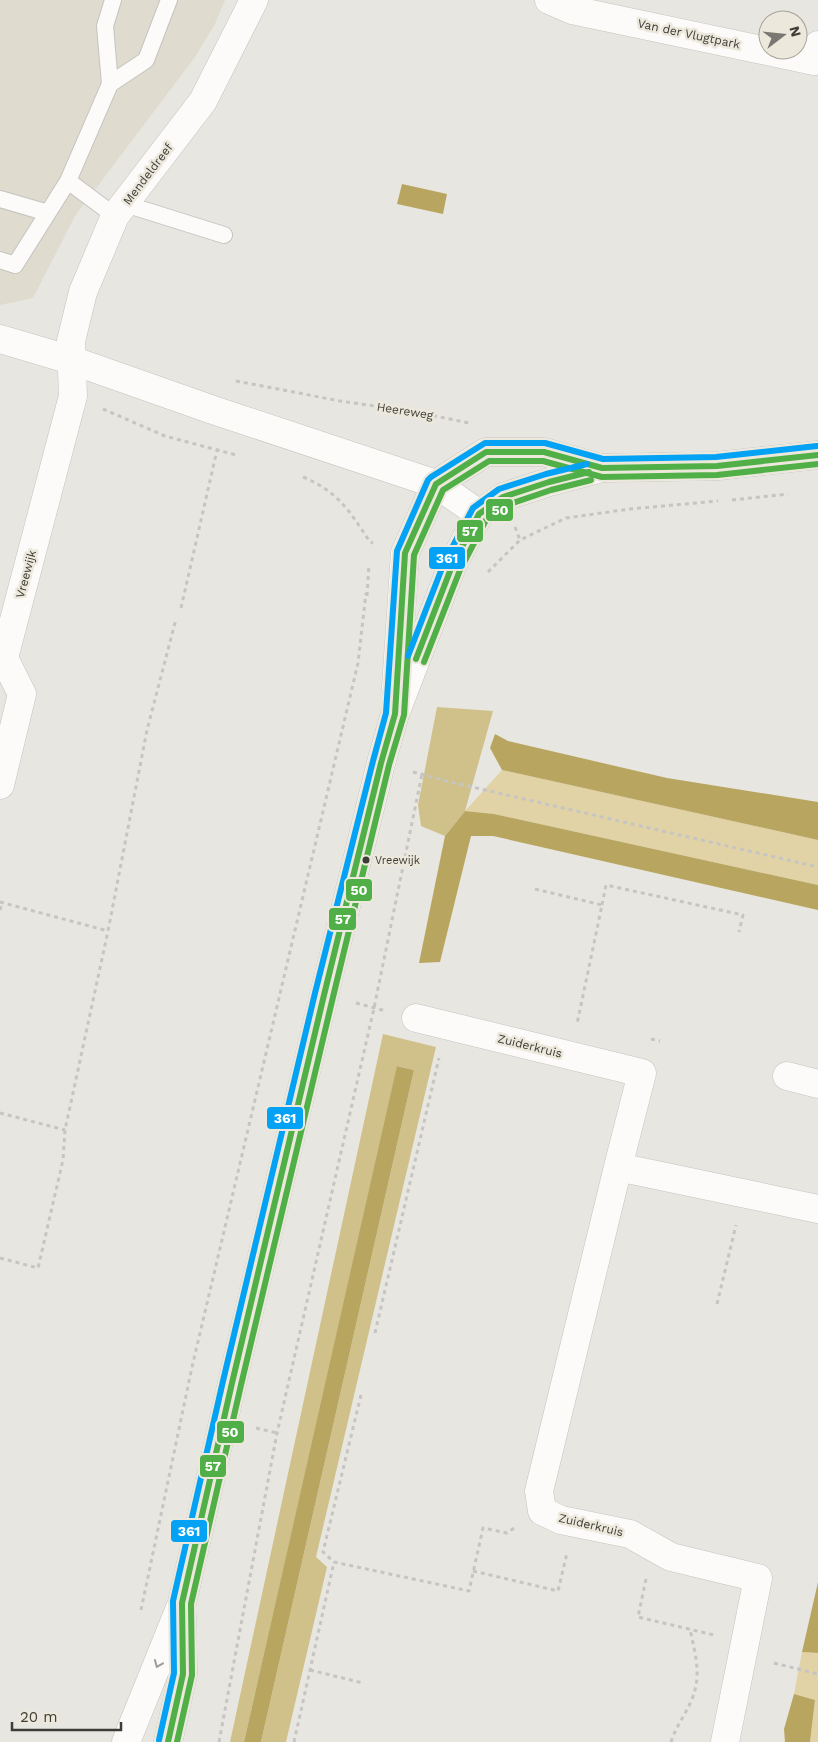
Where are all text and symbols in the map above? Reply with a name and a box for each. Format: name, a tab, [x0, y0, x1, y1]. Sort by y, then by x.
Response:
north arrow	[758, 10, 808, 60]
street label: Van der Vlugtpark	[636, 16, 742, 52]
text: N	[786, 24, 805, 39]
street label: Mendeldreef	[120, 140, 176, 208]
street label: Heereweg	[376, 400, 435, 422]
line badge: 50	[485, 498, 514, 522]
text: 50	[491, 502, 509, 518]
line badge: 57	[456, 519, 484, 543]
text: 57	[462, 523, 479, 539]
line badge: 361	[428, 546, 466, 570]
street label: Vreewijk	[13, 548, 39, 599]
text: 361	[436, 550, 458, 566]
place label: Vreewijk	[375, 854, 420, 867]
marker: Vreewijk	[361, 855, 371, 865]
line badge: 50	[345, 878, 373, 902]
text: 50	[350, 882, 368, 898]
line badge: 57	[328, 907, 357, 931]
text: 57	[335, 911, 352, 927]
street label: Zuiderkruis	[496, 1031, 564, 1061]
line badge: 361	[266, 1106, 304, 1130]
text: 361	[274, 1110, 296, 1126]
line badge: 50	[216, 1420, 245, 1444]
text: 50	[221, 1424, 239, 1440]
line badge: 57	[199, 1454, 227, 1478]
text: 57	[205, 1458, 222, 1474]
street label: Zuiderkruis	[557, 1511, 625, 1539]
line badge: 361	[170, 1519, 208, 1543]
text: 361	[178, 1523, 200, 1539]
one-way arrow	[153, 1659, 164, 1668]
scale bar	[12, 1700, 121, 1732]
text: 20 m	[20, 1708, 58, 1726]

